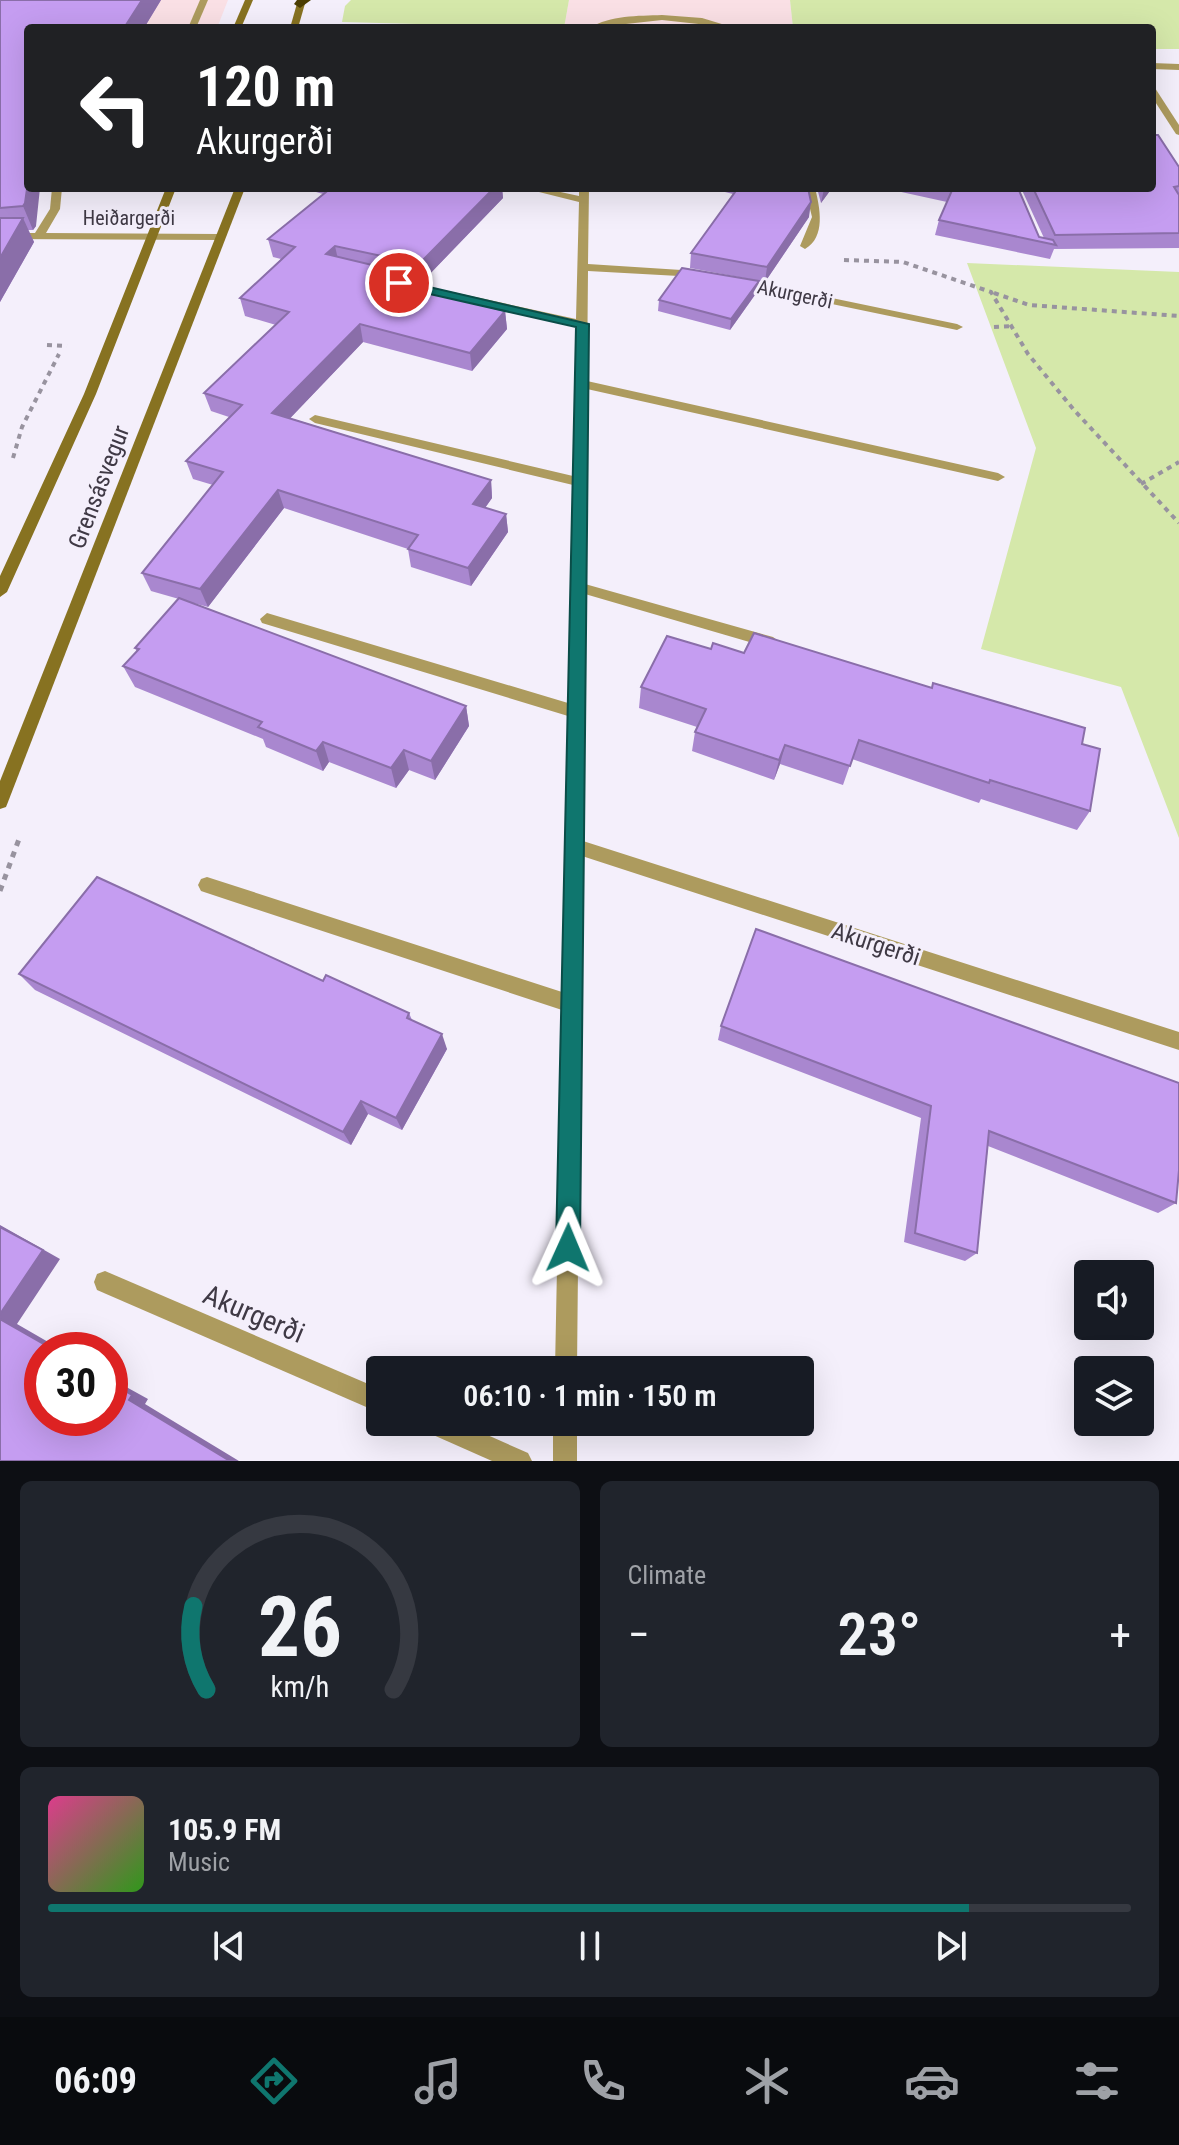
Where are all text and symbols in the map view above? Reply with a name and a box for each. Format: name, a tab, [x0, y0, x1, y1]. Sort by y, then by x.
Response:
text: 120 m	[196, 54, 335, 120]
icon: left	[64, 56, 168, 160]
text: Akurgerði	[196, 121, 333, 163]
street label: Heiðargerði	[83, 206, 175, 230]
pin	[365, 249, 433, 317]
icon: arrive	[377, 261, 421, 305]
street label: Akurgerði	[755, 274, 835, 314]
street label: Grensásvegur	[63, 421, 135, 553]
street label: Akurgerði	[828, 917, 924, 971]
position arrow	[526, 1206, 610, 1290]
map controls	[1074, 1260, 1154, 1436]
button: sound	[1074, 1260, 1154, 1340]
street label: Akurgerði	[198, 1278, 310, 1350]
speed limit sign: 30	[24, 1332, 128, 1436]
button: layers	[1074, 1356, 1154, 1436]
text: 06:10 · 1 min · 150 m	[463, 1378, 717, 1413]
text: Climate	[628, 1560, 706, 1590]
text: 26	[258, 1579, 342, 1676]
text: 23°	[838, 1599, 921, 1670]
text: −	[628, 1609, 650, 1661]
text: +	[1109, 1609, 1131, 1661]
text: km/h	[270, 1670, 329, 1704]
text: 105.9 FM	[168, 1812, 281, 1847]
text: Music	[168, 1847, 230, 1877]
icon: previous	[207, 1924, 251, 1968]
icon: pause	[568, 1924, 612, 1968]
icon: next	[929, 1924, 973, 1968]
icon: directions	[246, 2053, 302, 2109]
icon: music	[410, 2053, 466, 2109]
icon: phone	[575, 2053, 631, 2109]
icon: climate	[739, 2053, 795, 2109]
icon: car	[904, 2053, 960, 2109]
icon: filters	[1069, 2053, 1125, 2109]
text: 06:09	[54, 2060, 137, 2102]

